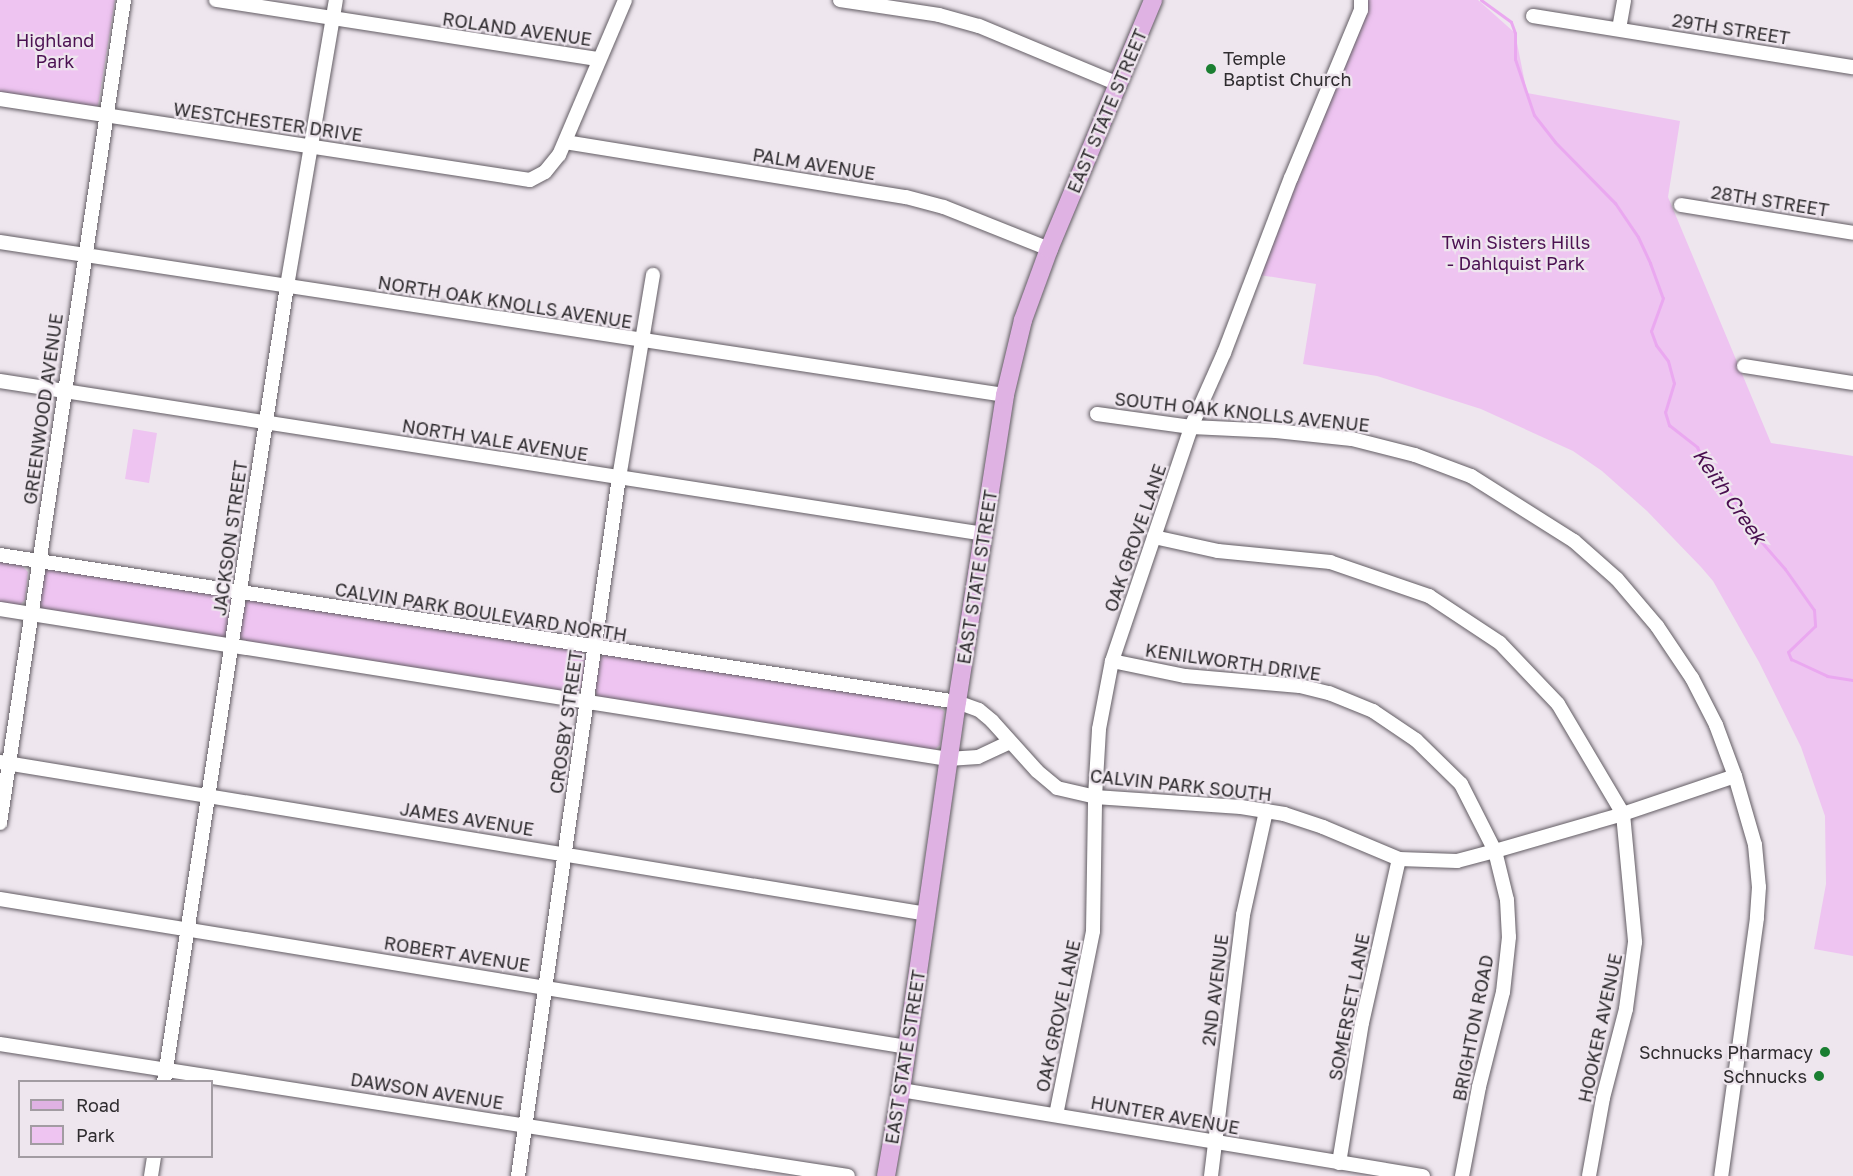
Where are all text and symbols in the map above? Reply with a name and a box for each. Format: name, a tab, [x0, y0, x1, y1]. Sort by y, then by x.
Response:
street label: ROLAND AVENUE	[441, 8, 593, 50]
street label: 29TH STREET	[1671, 9, 1791, 49]
street label: EAST STATE STREET	[1063, 26, 1151, 196]
park label: Highland Park	[16, 30, 94, 72]
place label: Temple Baptist Church	[1223, 48, 1351, 90]
marker: Temple Baptist Church	[1204, 62, 1218, 76]
street label: WESTCHESTER DRIVE	[172, 98, 364, 146]
street label: PALM AVENUE	[751, 144, 877, 184]
street label: 28TH STREET	[1710, 181, 1830, 221]
park label: Twin Sisters Hills - Dahlquist Park	[1442, 232, 1590, 274]
street label: NORTH OAK KNOLLS AVENUE	[376, 271, 634, 333]
street label: GREENWOOD AVENUE	[19, 312, 67, 506]
street label: SOUTH OAK KNOLLS AVENUE	[1114, 388, 1370, 436]
street label: NORTH VALE AVENUE	[401, 415, 589, 465]
water label: Keith Creek	[1688, 444, 1772, 548]
street label: JACKSON STREET	[208, 459, 252, 617]
street label: OAK GROVE LANE	[1100, 461, 1170, 615]
street label: EAST STATE STREET	[953, 488, 1001, 666]
street label: CALVIN PARK BOULEVARD NORTH	[333, 578, 629, 646]
street label: KENILWORTH DRIVE	[1144, 639, 1322, 685]
street label: CROSBY STREET	[545, 649, 587, 795]
street label: CALVIN PARK SOUTH	[1089, 765, 1273, 805]
street label: JAMES AVENUE	[399, 798, 535, 840]
street label: ROBERT AVENUE	[382, 932, 532, 976]
street label: SOMERSET LANE	[1324, 932, 1374, 1082]
street label: 2ND AVENUE	[1197, 933, 1233, 1047]
street label: OAK GROVE LANE	[1031, 938, 1085, 1094]
street label: HOOKER AVENUE	[1574, 952, 1626, 1104]
street label: BRIGHTON ROAD	[1448, 953, 1498, 1103]
street label: EAST STATE STREET	[881, 968, 929, 1146]
place label: Schnucks Pharmacy	[1639, 1041, 1813, 1063]
marker: Schnucks Pharmacy	[1818, 1045, 1832, 1059]
place label: Schnucks	[1723, 1065, 1807, 1087]
street label: DAWSON AVENUE	[349, 1068, 505, 1114]
marker: Schnucks	[1812, 1069, 1826, 1083]
legend	[18, 1080, 213, 1158]
street label: HUNTER AVENUE	[1089, 1091, 1241, 1139]
text: Road	[76, 1094, 120, 1116]
text: Park	[76, 1124, 115, 1146]

